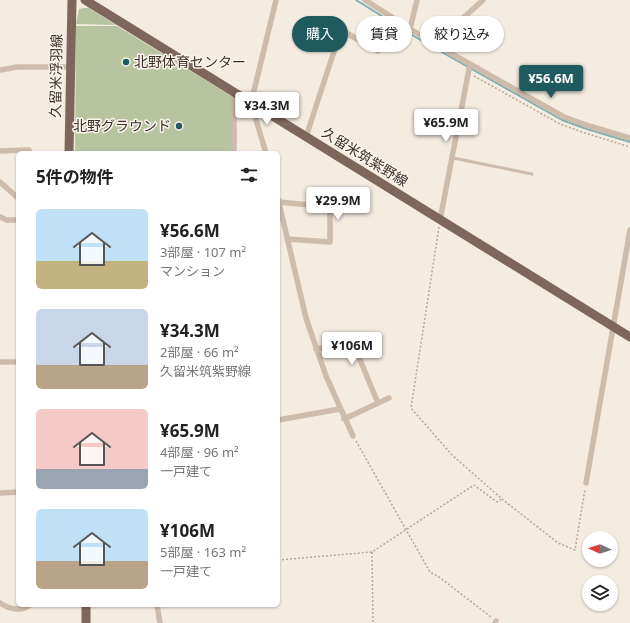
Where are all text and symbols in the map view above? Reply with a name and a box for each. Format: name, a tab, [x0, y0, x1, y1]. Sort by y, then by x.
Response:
chip: 購入	[292, 16, 348, 52]
chip: 賃貸	[356, 16, 412, 52]
chip: 絞り込み	[420, 16, 504, 52]
street label: 久留米浮羽線	[45, 34, 66, 118]
place label: 北野体育センター	[134, 52, 246, 71]
marker: 北野体育センター	[121, 57, 131, 67]
pin: ¥56.6M	[518, 65, 584, 99]
text: ¥56.6M	[528, 69, 574, 87]
pin: ¥34.3M	[234, 92, 300, 126]
text: ¥34.3M	[244, 96, 290, 114]
pin: ¥65.9M	[413, 109, 479, 143]
text: ¥65.9M	[423, 113, 469, 131]
place label: 北野グラウンド	[73, 116, 171, 135]
marker: 北野グラウンド	[174, 121, 184, 131]
street label: 久留米筑紫野線	[319, 123, 412, 191]
icon: filters	[238, 164, 260, 186]
text: 5件の物件	[36, 165, 114, 188]
pin: ¥29.9M	[305, 187, 371, 221]
text: ¥29.9M	[315, 191, 361, 209]
text: ¥56.6M	[160, 219, 220, 242]
icon: home	[68, 225, 116, 273]
text: 3部屋 · 107 m²	[160, 243, 246, 261]
text: マンション	[160, 262, 225, 280]
text: ¥34.3M	[160, 319, 220, 342]
icon: home	[68, 325, 116, 373]
pin: ¥106M	[324, 332, 380, 366]
text: ¥106M	[331, 336, 373, 354]
text: 2部屋 · 66 m²	[160, 343, 239, 361]
text: 久留米筑紫野線	[160, 362, 251, 380]
text: ¥65.9M	[160, 419, 220, 442]
icon: home	[68, 425, 116, 473]
text: 4部屋 · 96 m²	[160, 443, 239, 461]
text: 一戸建て	[160, 462, 212, 480]
text: ¥106M	[160, 519, 215, 542]
icon: home	[68, 525, 116, 573]
north arrow	[582, 531, 618, 567]
map controls	[582, 531, 618, 611]
text: 5部屋 · 163 m²	[160, 543, 246, 561]
text: 一戸建て	[160, 562, 212, 580]
button: layers	[582, 575, 618, 611]

